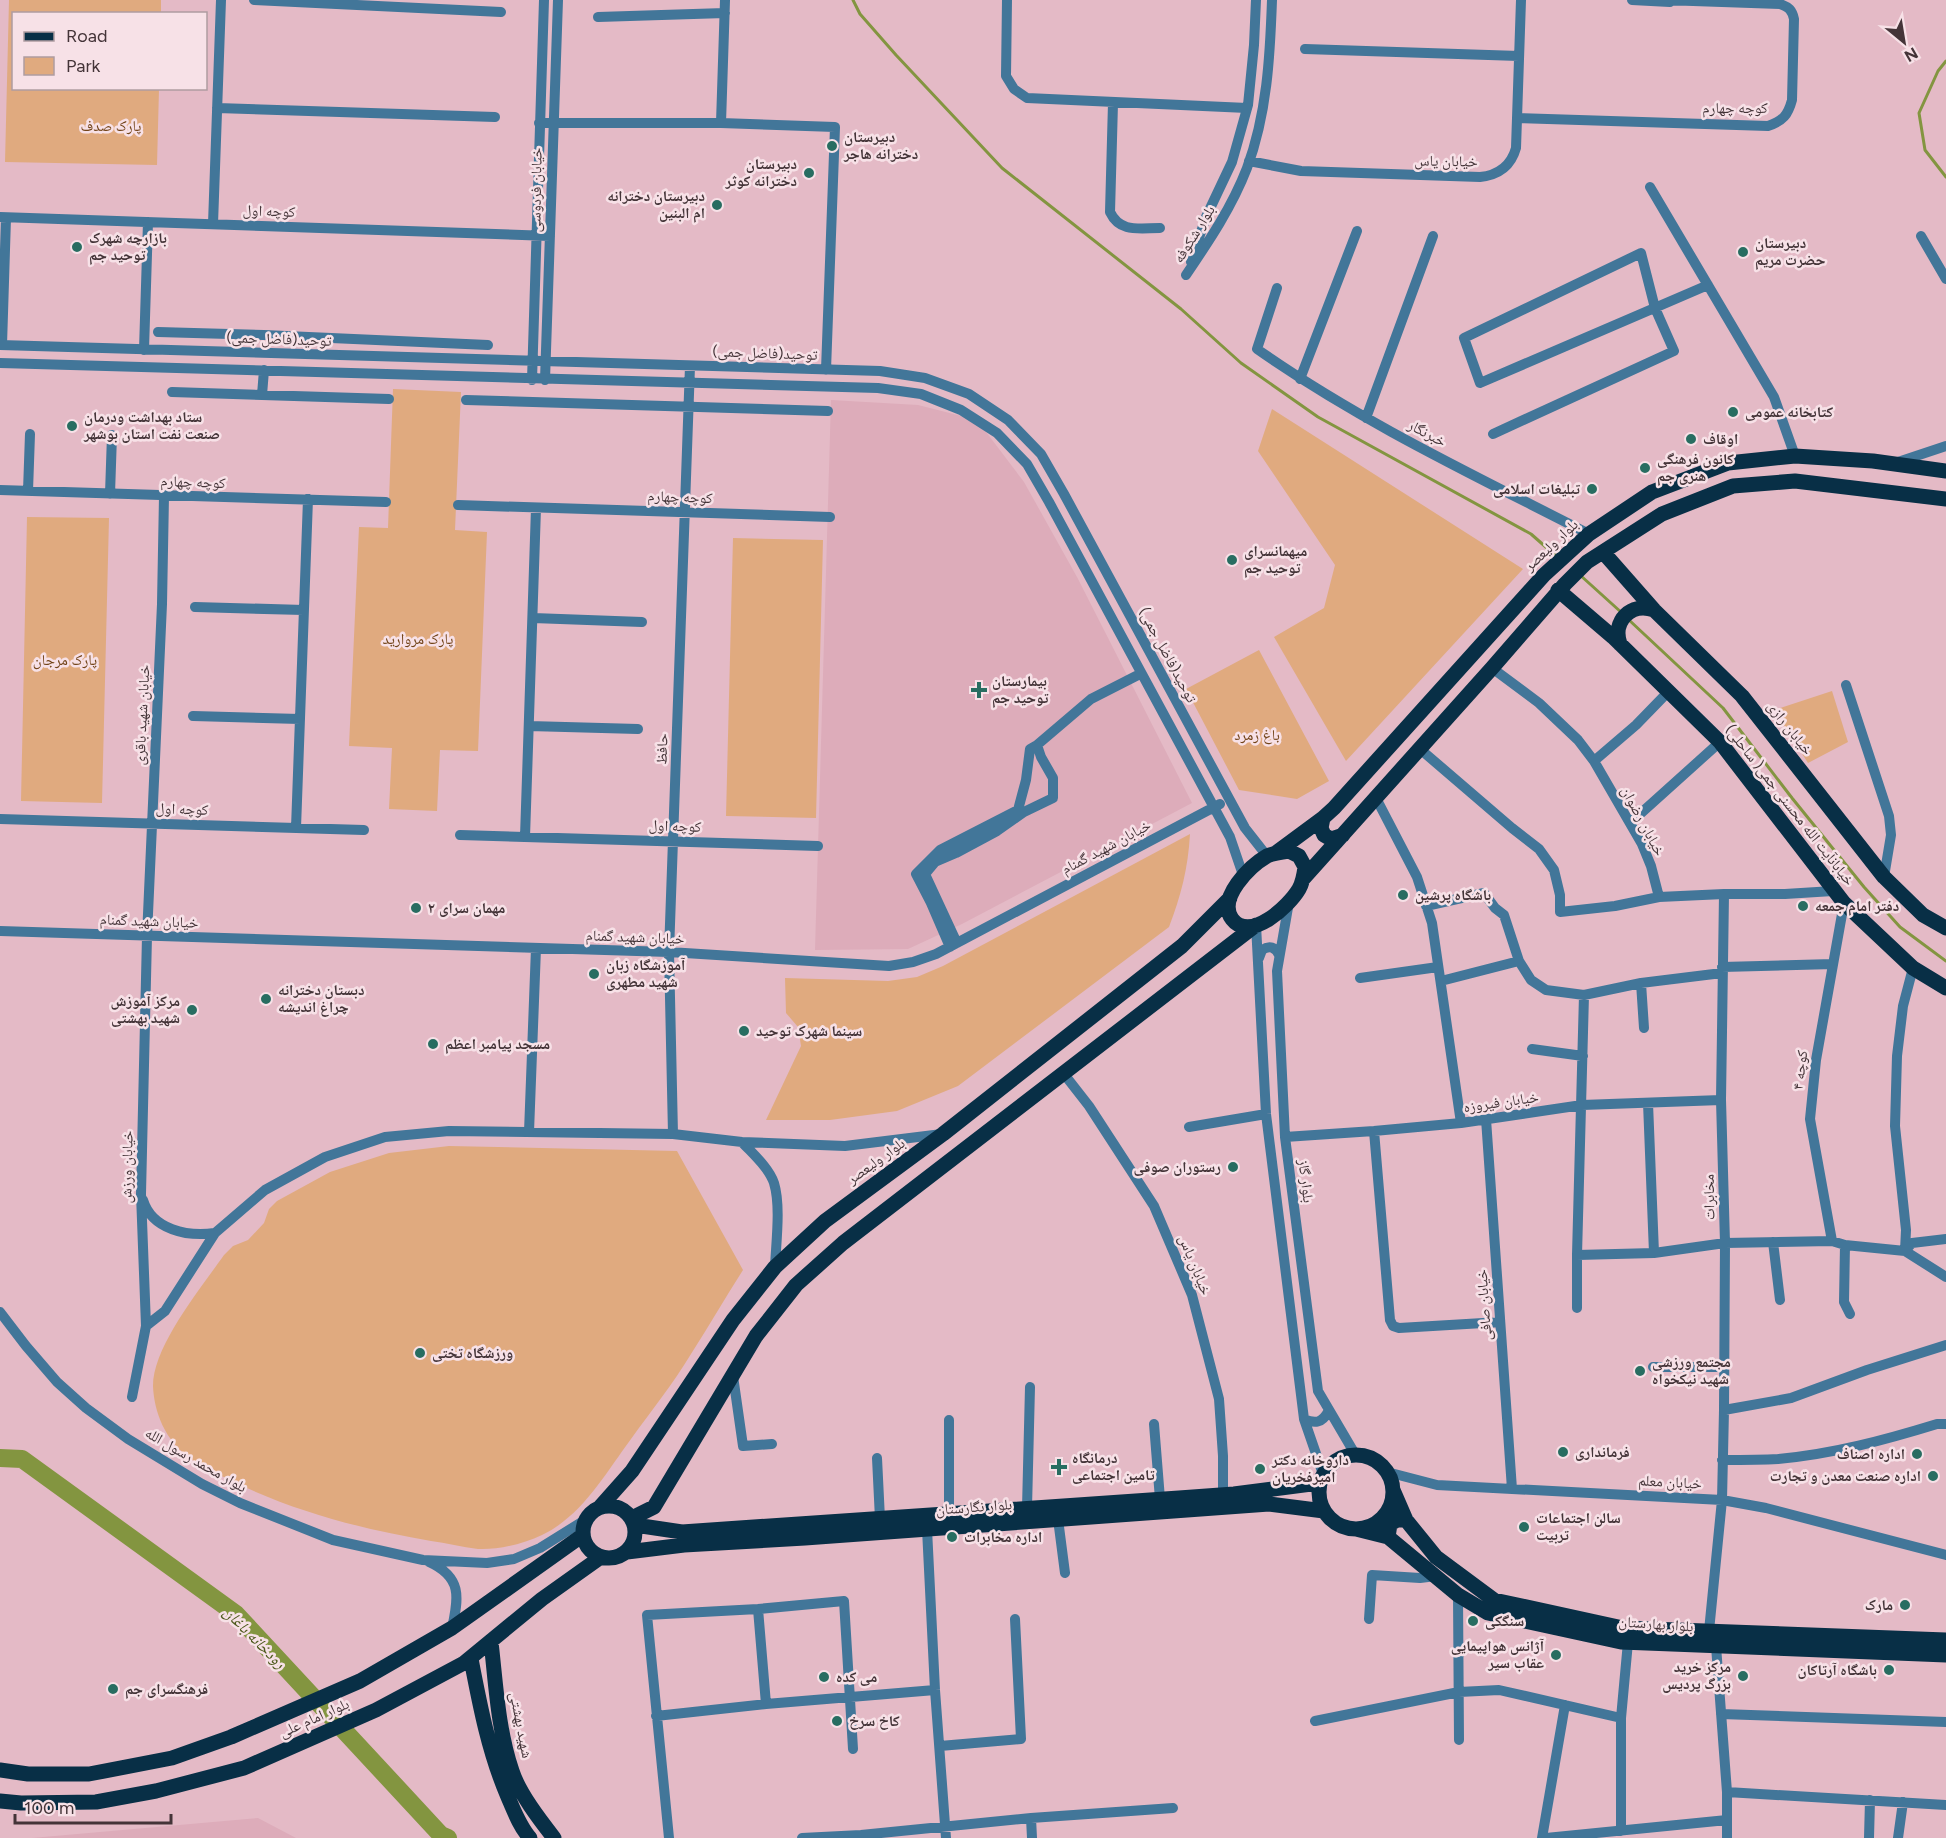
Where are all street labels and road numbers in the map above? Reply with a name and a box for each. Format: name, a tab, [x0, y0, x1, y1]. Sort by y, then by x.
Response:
street label: کوچه چهارم	[1702, 99, 1768, 118]
street label: خیابان فردوسی	[526, 147, 547, 233]
street label: خیابان یاس	[1414, 151, 1478, 172]
street label: کوچه اول	[242, 201, 296, 222]
street label: بلوار شکوفه	[1169, 202, 1219, 266]
street label: توحید(فاضل جمی)	[226, 328, 333, 351]
street label: توحید(فاضل جمی)	[712, 342, 819, 365]
street label: خبرنگار	[1404, 415, 1450, 451]
street label: کوچه چهارم	[160, 472, 226, 493]
street label: کوچه چهارم	[647, 487, 713, 508]
street label: بلوار ولیعصر	[1519, 515, 1582, 575]
street label: توحید(فاضل جمی)	[1134, 604, 1201, 707]
street label: خیابان شهید باقری	[130, 664, 155, 766]
street label: خیابان رازی	[1763, 697, 1817, 760]
street label: خیابانآیت الله محسنی جمی( ساحلی)	[1721, 721, 1859, 890]
street label: حافظ	[652, 733, 672, 765]
street label: خیابان رضوان	[1616, 783, 1669, 860]
street label: کوچه اول	[155, 799, 209, 820]
street label: کوچه اول	[648, 816, 702, 837]
street label: خیابان شهید گمنام	[1058, 816, 1155, 879]
street label: خیابان شهید گمنام	[99, 910, 199, 933]
street label: خیابان شهید گمنام	[585, 926, 685, 949]
street label: کوچه ۴	[1789, 1049, 1811, 1091]
street label: خیابان فیروزه	[1462, 1088, 1540, 1117]
street label: خیابان ورزش	[117, 1130, 138, 1204]
street label: بلوار ولیعصر	[843, 1134, 909, 1189]
street label: بلوار گاز	[1294, 1157, 1318, 1204]
street label: مخابرات	[1700, 1174, 1718, 1220]
street label: خیابان یاس	[1174, 1232, 1215, 1299]
street label: خیابان صافی	[1473, 1268, 1496, 1341]
street label: بلوار محمد رسول الله	[142, 1424, 250, 1497]
street label: خیابان معلم	[1638, 1471, 1703, 1494]
street label: بلوار نگارستان	[935, 1495, 1013, 1520]
street label: بلوار بهارستان	[1618, 1612, 1694, 1637]
street label: شهید بهشتی	[505, 1690, 536, 1760]
street label: بلوار امام علی	[276, 1695, 352, 1742]

